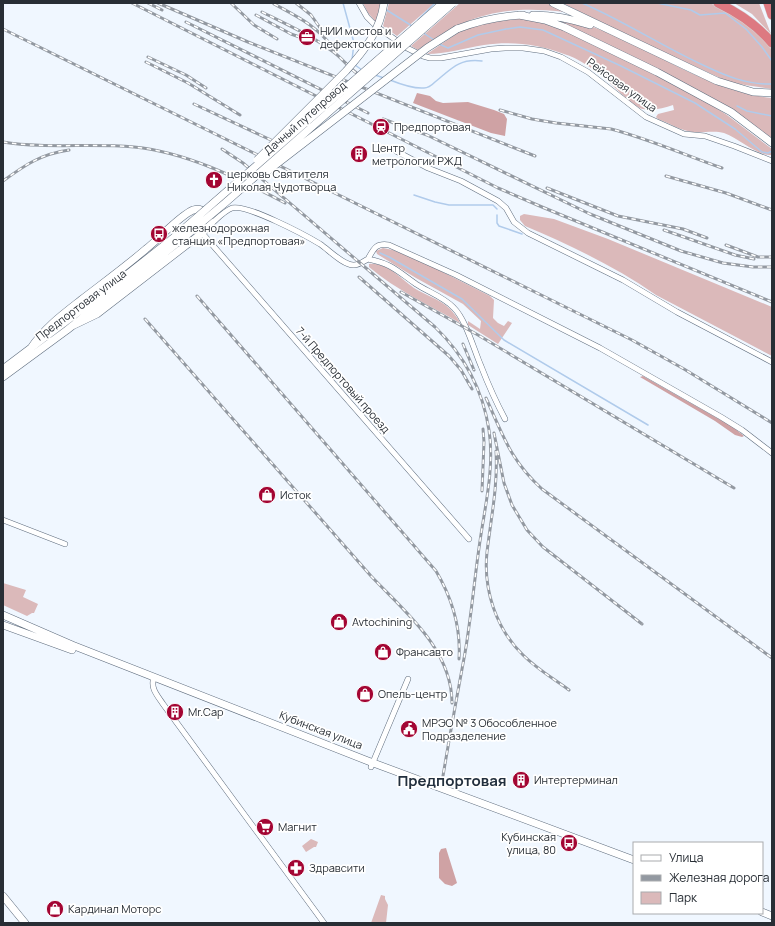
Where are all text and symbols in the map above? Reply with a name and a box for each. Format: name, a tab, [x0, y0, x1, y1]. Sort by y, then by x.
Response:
place label: НИИ мостов и дефектоскопии	[320, 23, 402, 51]
office icon: НИИ мостов и дефектоскопии	[297, 27, 317, 47]
street label: Рейсовая улица	[584, 54, 660, 115]
street label: Дачный путепровод	[260, 77, 349, 158]
station icon: Предпортовая	[371, 117, 391, 137]
place label: Предпортовая	[394, 119, 470, 134]
place label: Центр метрологии РЖД	[372, 140, 462, 168]
building icon: Центр метрологии РЖД	[349, 144, 369, 164]
place label: церковь Святителя Николая Чудотворца	[227, 166, 336, 194]
church icon: церковь Святителя Николая Чудотворца	[204, 170, 224, 190]
place label: железнодорожная станция «Предпортовая»	[172, 220, 306, 248]
bus stop icon: железнодорожная станция «Предпортовая»	[149, 224, 169, 244]
street label: Предпортовая улица	[32, 266, 129, 344]
street label: 7-й Предпортовый проезд	[293, 323, 394, 436]
shop icon: Исток	[257, 485, 277, 505]
place label: Исток	[280, 487, 311, 502]
shop icon: Avtochining	[329, 612, 349, 632]
place label: Avtochining	[352, 614, 412, 629]
shop icon: Франсавто	[373, 642, 393, 662]
place label: Франсавто	[396, 644, 453, 659]
shop icon: Опель-центр	[355, 684, 375, 704]
place label: Опель-центр	[378, 686, 448, 701]
building icon: Mr.Cap	[165, 702, 185, 722]
place label: Mr.Cap	[188, 704, 224, 719]
street label: Кубинская улица	[277, 707, 365, 752]
place label: МРЭО № 3 Обособленное Подразделение	[422, 715, 557, 743]
public building icon: МРЭО № 3 Обособленное Подразделение	[399, 719, 419, 739]
district label: Предпортовая	[397, 770, 507, 791]
building icon: Интертерминал	[511, 770, 531, 790]
place label: Интертерминал	[534, 772, 618, 787]
supermarket icon: Магнит	[255, 817, 275, 837]
place label: Магнит	[278, 819, 317, 834]
place label: Кубинская улица, 80	[501, 829, 556, 857]
bus stop icon: Кубинская улица, 80	[559, 833, 579, 853]
legend	[633, 842, 763, 914]
text: Улица	[669, 849, 703, 866]
pharmacy icon: Здравсити	[286, 858, 306, 878]
place label: Здравсити	[309, 860, 365, 875]
text: Железная дорога	[669, 869, 769, 886]
text: Парк	[669, 889, 698, 906]
shop icon: Кардинал Моторс	[45, 899, 65, 919]
place label: Кардинал Моторс	[68, 901, 161, 916]

